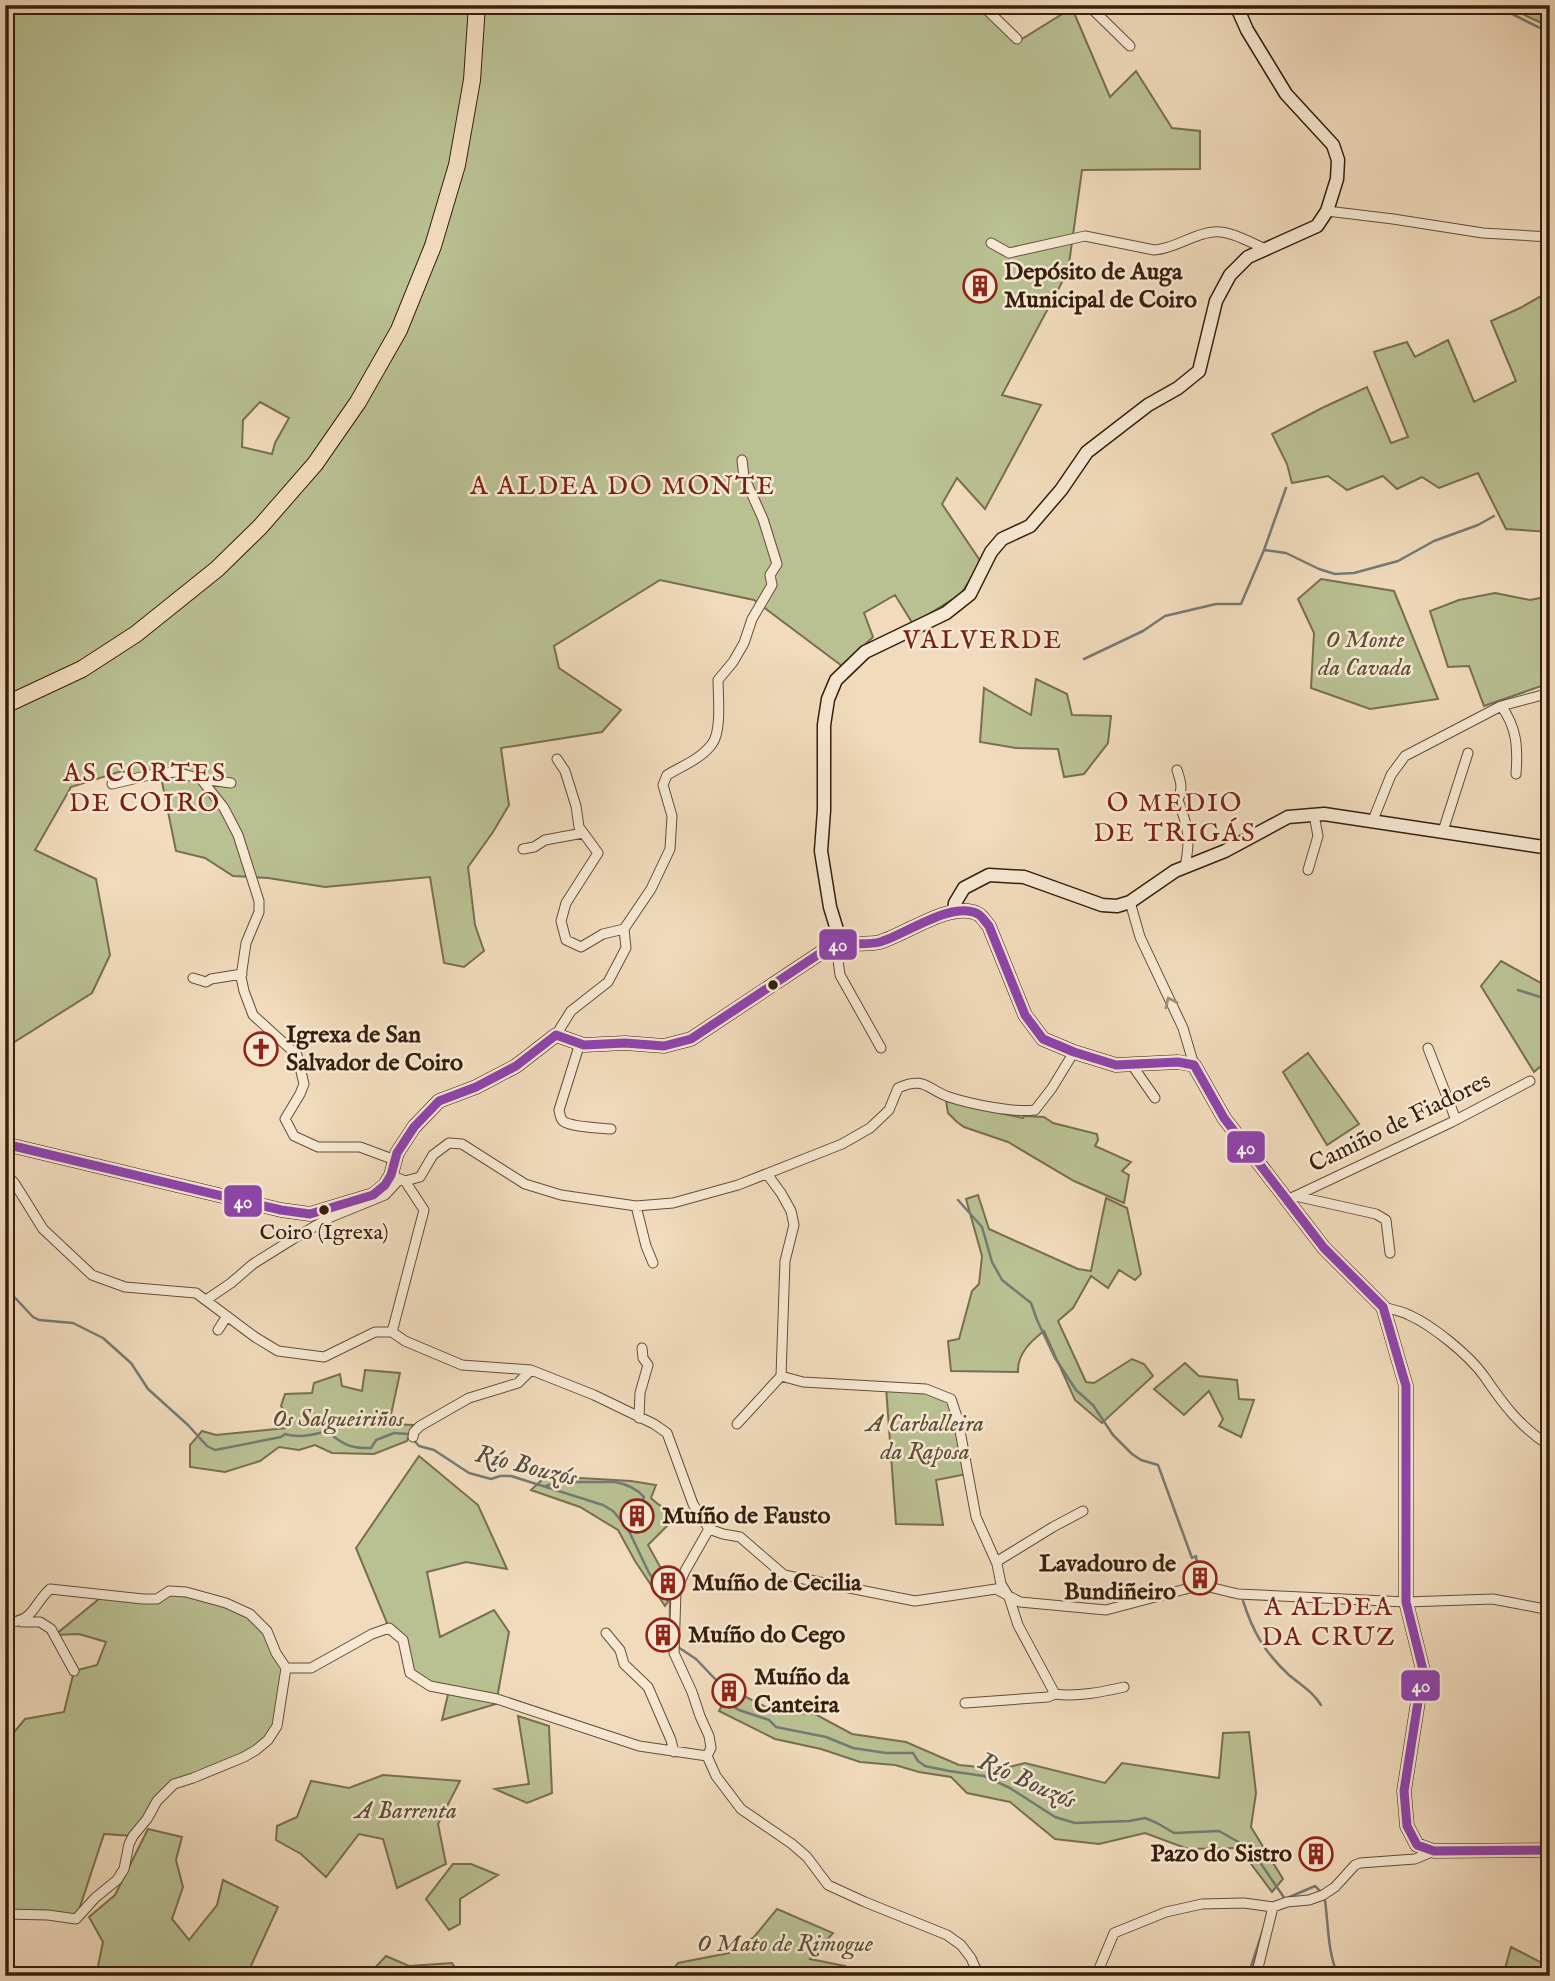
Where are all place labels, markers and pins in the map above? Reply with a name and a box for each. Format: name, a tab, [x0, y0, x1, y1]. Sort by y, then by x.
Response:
place label: Depósito de Auga Municipal de Coiro	[1004, 257, 1197, 316]
building icon: Depósito de Auga Municipal de Coiro	[961, 267, 999, 305]
unlabelled marker	[766, 978, 780, 992]
place label: Igrexa de San Salvador de Coiro	[286, 1020, 463, 1079]
church icon: Igrexa de San Salvador de Coiro	[242, 1030, 280, 1068]
marker: Coiro (Igrexa)	[317, 1203, 331, 1217]
place label: Coiro (Igrexa)	[259, 1219, 389, 1247]
building icon: Muíño de Fausto	[618, 1497, 656, 1535]
place label: Muíño de Fausto	[662, 1501, 830, 1532]
place label: Lavadouro de Bundiñeiro	[1039, 1549, 1176, 1608]
building icon: Lavadouro de Bundiñeiro	[1181, 1559, 1219, 1597]
building icon: Muíño de Cecilia	[649, 1564, 687, 1602]
place label: Muíño de Cecilia	[692, 1568, 862, 1599]
building icon: Muíño do Cego	[644, 1616, 682, 1654]
place label: Muíño do Cego	[688, 1620, 845, 1651]
place label: Muíño da Canteira	[754, 1662, 850, 1721]
building icon: Muíño da Canteira	[710, 1672, 748, 1710]
building icon: Pazo do Sistro	[1297, 1835, 1335, 1873]
place label: Pazo do Sistro	[1150, 1839, 1292, 1870]

